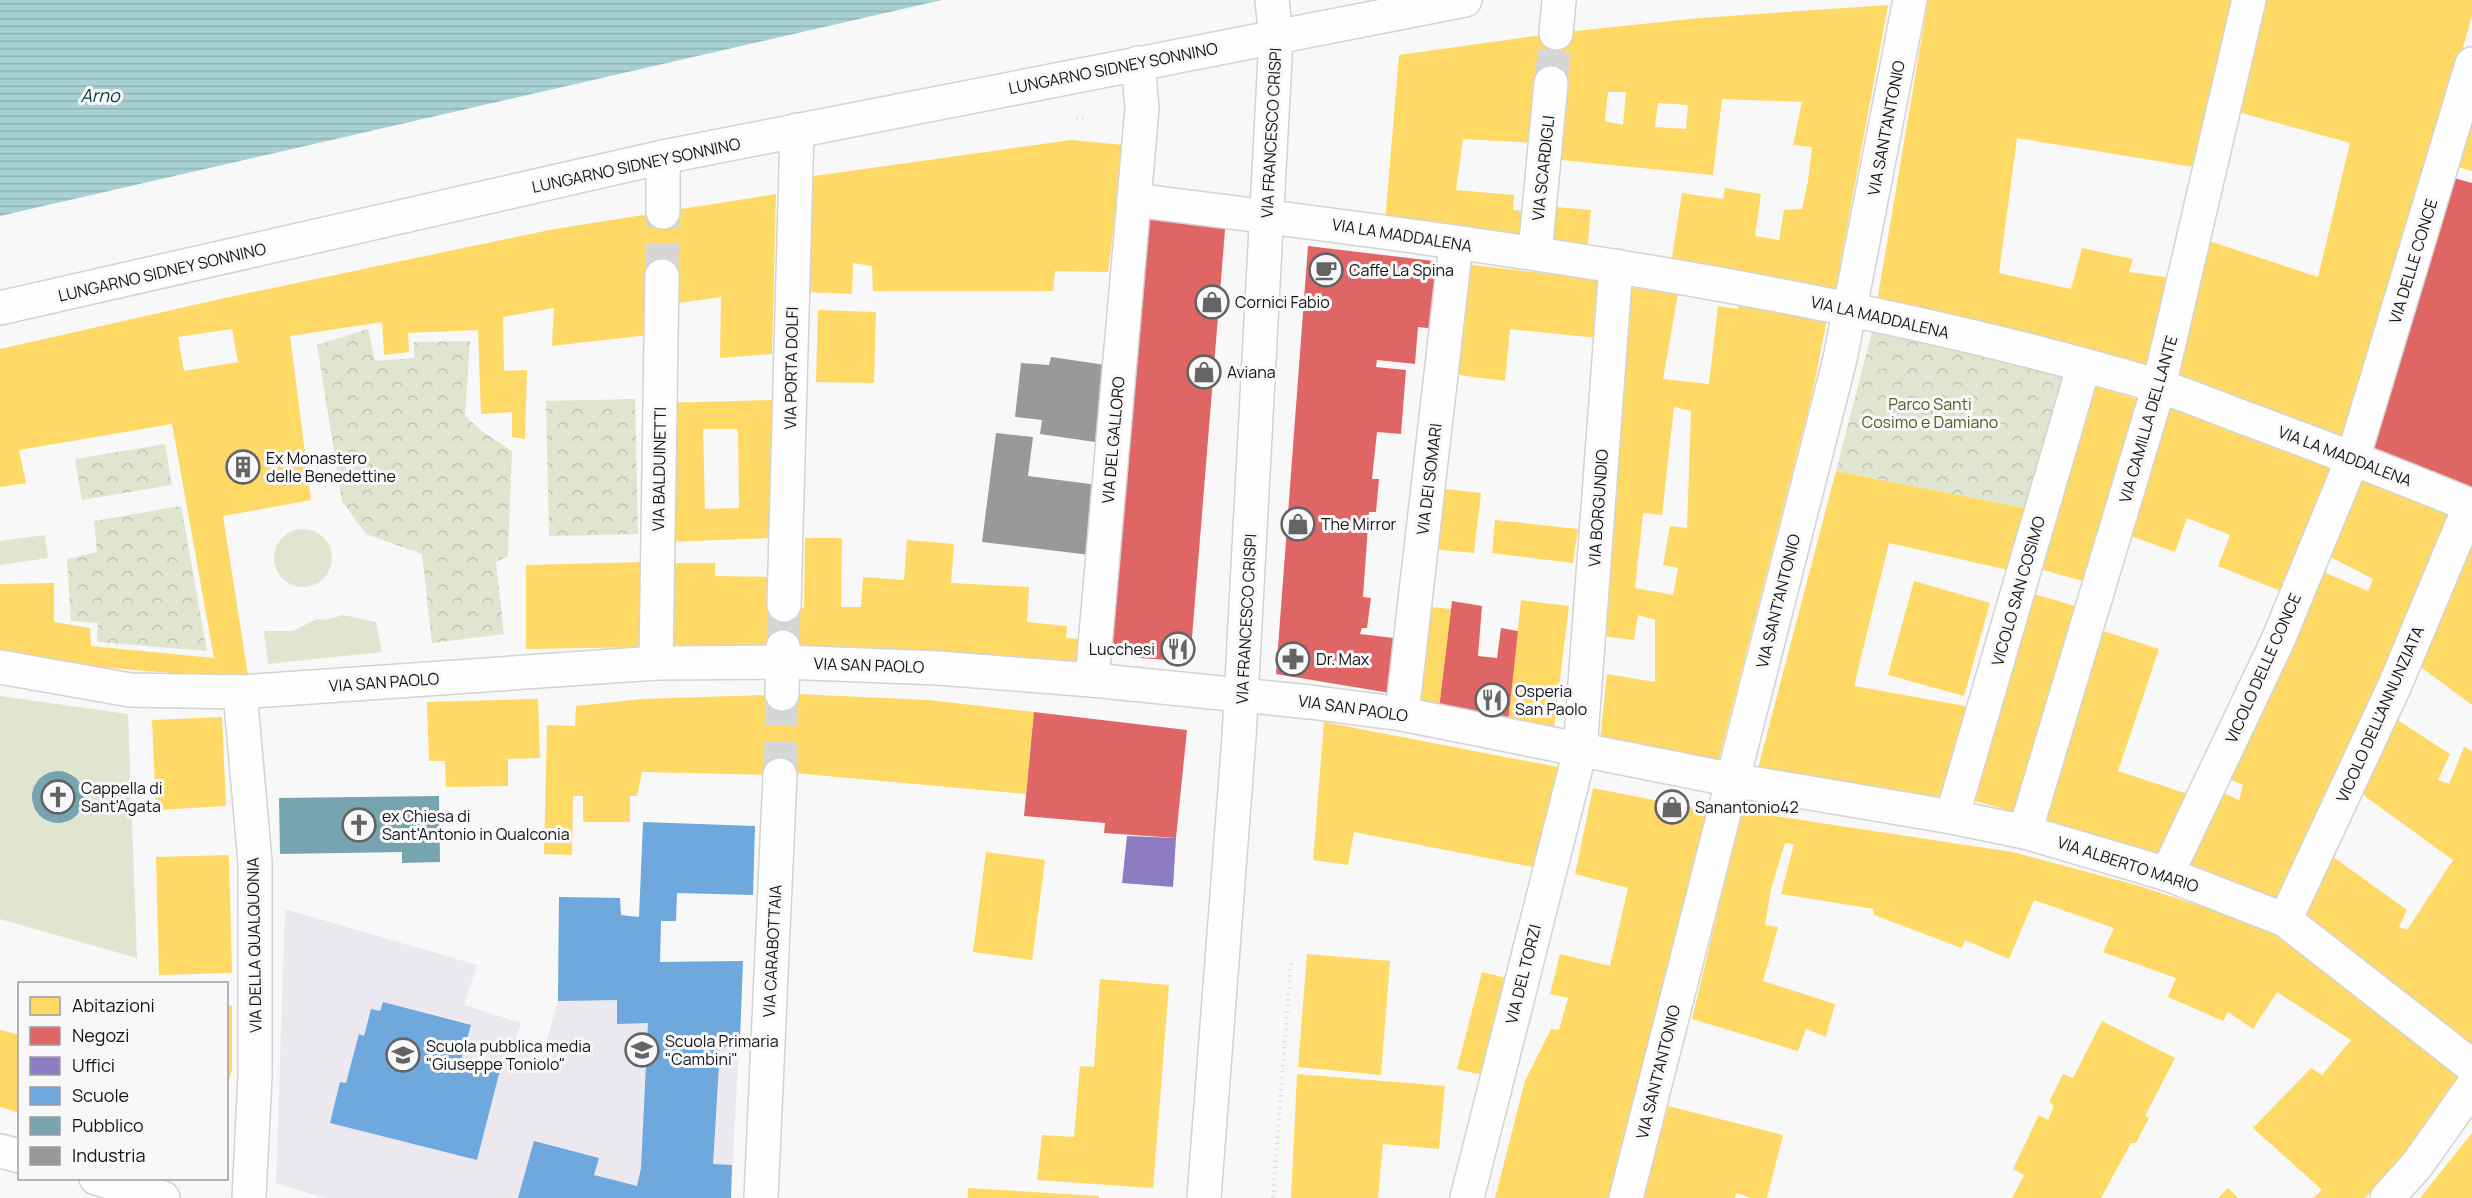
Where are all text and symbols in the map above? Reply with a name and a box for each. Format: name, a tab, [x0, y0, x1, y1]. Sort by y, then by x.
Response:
street label: LUNGARNO SIDNEY SONNINO	[1006, 37, 1220, 99]
street label: VIA FRANCESCO CRISPI	[1256, 47, 1286, 219]
street label: VIA SANT'ANTONIO	[1862, 58, 1910, 197]
water label: Arno	[80, 83, 121, 107]
street label: VIA SCARDIGLI	[1527, 114, 1559, 222]
street label: LUNGARNO SIDNEY SONNINO	[530, 132, 743, 198]
street label: VIA DELLE CONCE	[2384, 196, 2442, 326]
street label: VIA LA MADDALENA	[1330, 213, 1474, 257]
street label: LUNGARNO SIDNEY SONNINO	[56, 237, 269, 307]
cafe icon: Caffe La Spina	[1308, 252, 1344, 288]
place label: Caffe La Spina	[1349, 259, 1454, 281]
shop icon: Cornici Fabio	[1194, 284, 1230, 320]
street label: VIA LA MADDALENA	[1809, 290, 1951, 344]
place label: Cornici Fabio	[1235, 291, 1330, 313]
street label: VIA PORTA DOLFI	[779, 306, 803, 430]
street label: VIA CAMILLA DEL LANTE	[2114, 333, 2182, 505]
shop icon: Aviana	[1186, 354, 1222, 390]
place label: Aviana	[1227, 361, 1276, 383]
street label: VIA DEL GALLORO	[1096, 375, 1130, 504]
park label: Parco Santi Cosimo e Damiano	[1862, 393, 1998, 433]
street label: VIA BALDUINETTI	[647, 407, 671, 531]
street label: VIA LA MADDALENA	[2275, 420, 2415, 492]
street label: VIA DEI SOMARI	[1411, 422, 1447, 536]
place label: Ex Monastero delle Benedettine	[266, 447, 396, 487]
street label: VIA BORGUNDIO	[1583, 448, 1613, 567]
building icon: Ex Monastero delle Benedettine	[225, 449, 261, 485]
shop icon: The Mirror	[1280, 506, 1316, 542]
place label: The Mirror	[1321, 513, 1397, 535]
street label: VICOLO SAN COSIMO	[1986, 513, 2050, 668]
street label: VIA SANT'ANTONIO	[1751, 531, 1805, 670]
street label: VIA FRANCESCO CRISPI	[1231, 533, 1261, 705]
street label: VICOLO DELLE CONCE	[2220, 589, 2306, 747]
street label: VICOLO DELL'ANNUNZIATA	[2331, 622, 2429, 806]
restaurant icon: Lucchesi	[1160, 631, 1196, 667]
place label: Lucchesi	[1089, 638, 1155, 660]
pharmacy icon: Dr. Max	[1275, 641, 1311, 677]
place label: Dr. Max	[1316, 648, 1370, 670]
street label: VIA SAN PAOLO	[813, 652, 925, 678]
street label: VIA SAN PAOLO	[328, 667, 440, 697]
place label: Osperia San Paolo	[1515, 680, 1587, 720]
restaurant icon: Osperia San Paolo	[1474, 682, 1510, 718]
street label: VIA SAN PAOLO	[1297, 689, 1410, 727]
place label: Cappella di Sant'Agata	[81, 777, 162, 817]
church icon: Cappella di Sant'Agata	[40, 779, 76, 815]
shop icon: Sanantonio42	[1654, 789, 1690, 825]
place label: Sanantonio42	[1695, 796, 1799, 818]
place label: ex Chiesa di Sant'Antonio in Qualconia	[382, 805, 570, 845]
church icon: ex Chiesa di Sant'Antonio in Qualconia	[341, 807, 377, 843]
street label: VIA ALBERTO MARIO	[2055, 831, 2202, 897]
street label: VIA DELLA QUALQUONIA	[241, 857, 267, 1033]
street label: VIA CARABOTTAIA	[758, 884, 786, 1018]
street label: VIA DEL TORZI	[1500, 922, 1546, 1026]
legend	[18, 982, 228, 1180]
text: Abitazioni	[72, 993, 155, 1017]
street label: VIA SANT'ANTONIO	[1631, 1002, 1685, 1141]
text: Negozi	[72, 1023, 130, 1047]
place label: Scuola Primaria "Cambini"	[665, 1030, 779, 1070]
school or university icon: Scuola Primaria "Cambini"	[624, 1032, 660, 1068]
place label: Scuola pubblica media "Giuseppe Toniolo"	[426, 1035, 591, 1075]
school or university icon: Scuola pubblica media "Giuseppe Toniolo"	[385, 1037, 421, 1073]
text: Uffici	[72, 1053, 115, 1077]
text: Scuole	[72, 1083, 129, 1107]
text: Pubblico	[72, 1113, 144, 1137]
text: Industria	[72, 1143, 146, 1167]

